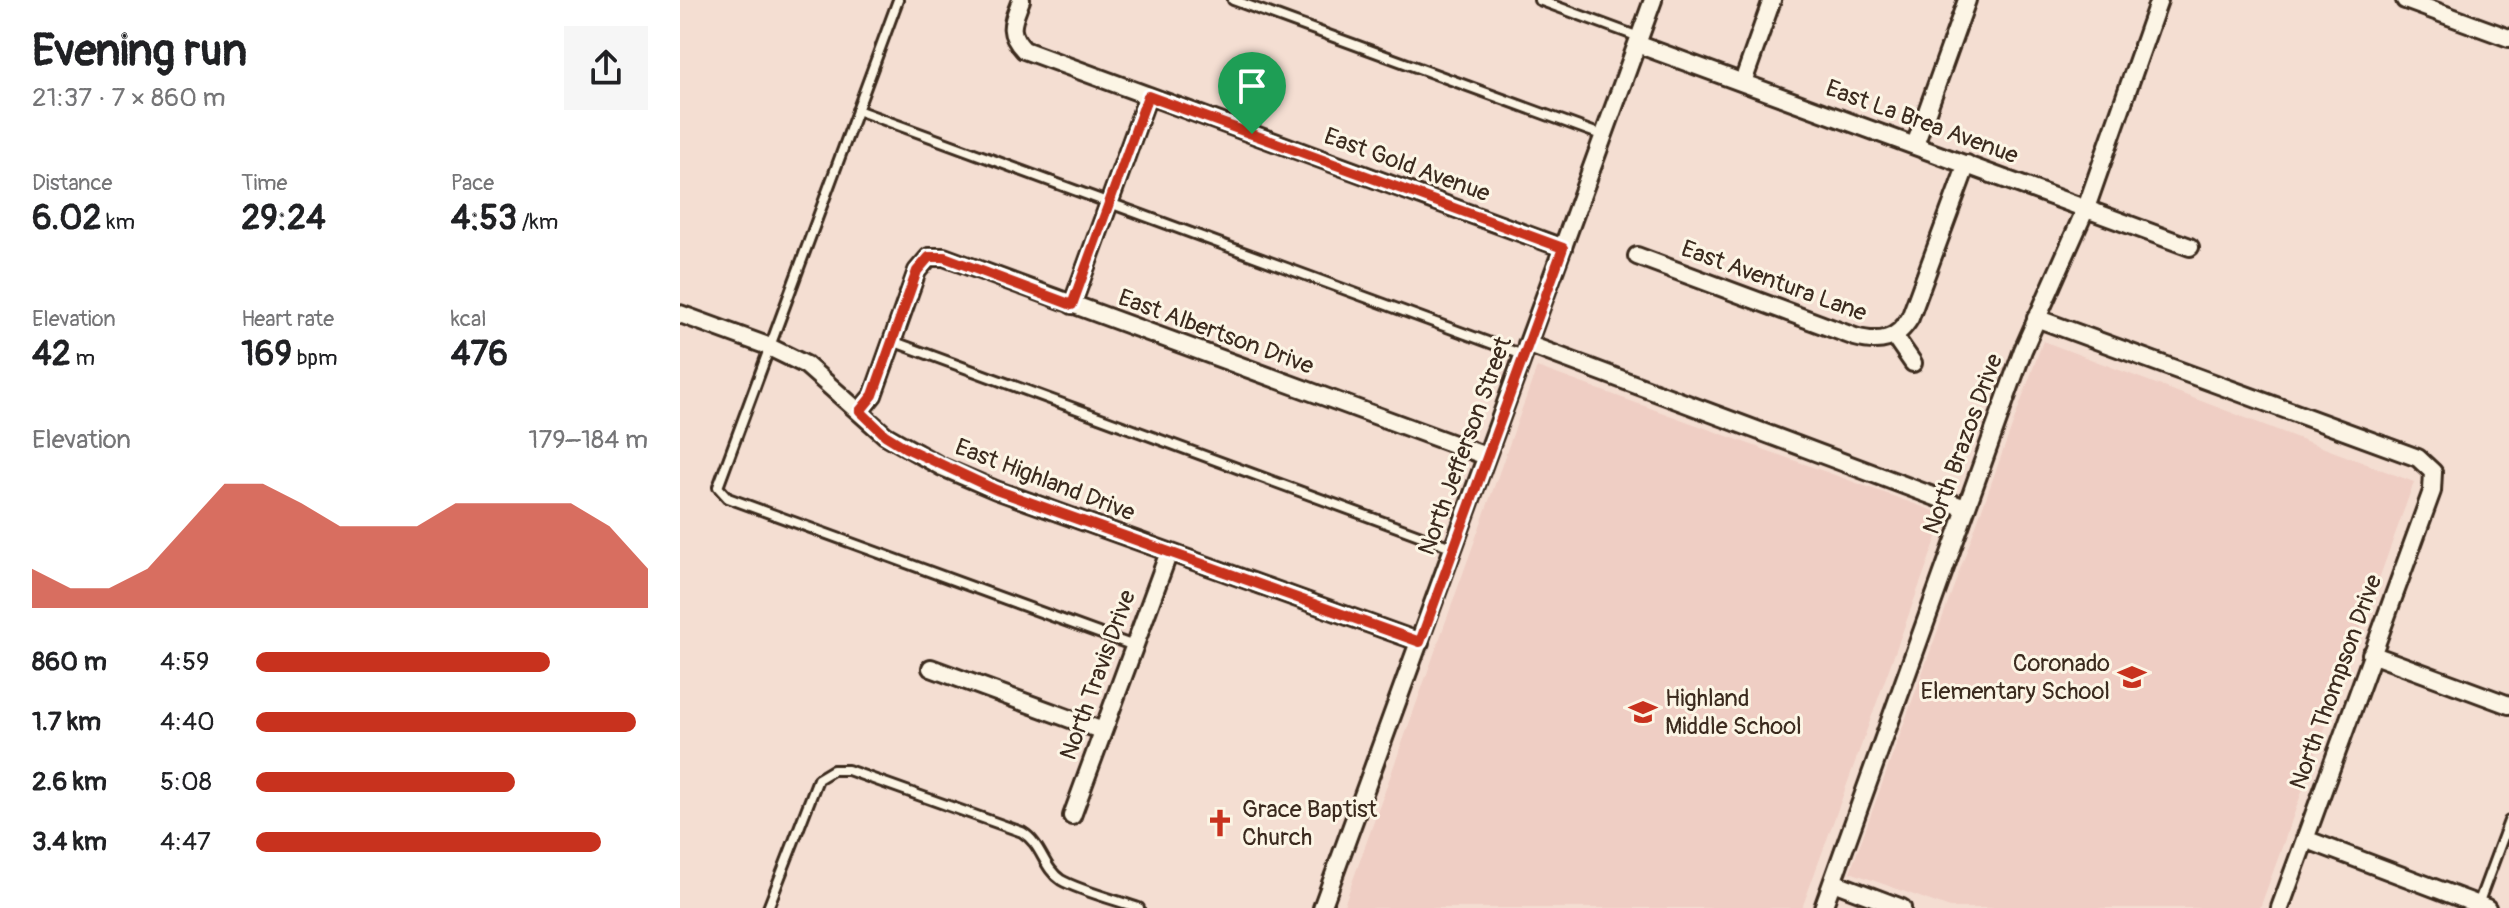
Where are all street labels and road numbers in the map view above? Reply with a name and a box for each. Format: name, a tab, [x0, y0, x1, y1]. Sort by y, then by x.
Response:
street label: East La Brea Avenue	[1822, 74, 2022, 170]
street label: East Gold Avenue	[1320, 122, 1494, 209]
street label: East Aventura Lane	[1677, 234, 1871, 328]
street label: East Albertson Drive	[1114, 283, 1318, 381]
street label: North Jefferson Street	[1412, 332, 1518, 559]
street label: North Brazos Drive	[1917, 350, 2009, 538]
street label: East Highland Drive	[951, 432, 1139, 528]
street label: North Thompson Drive	[2284, 570, 2388, 793]
street label: North Travis Drive	[1054, 586, 1142, 764]

